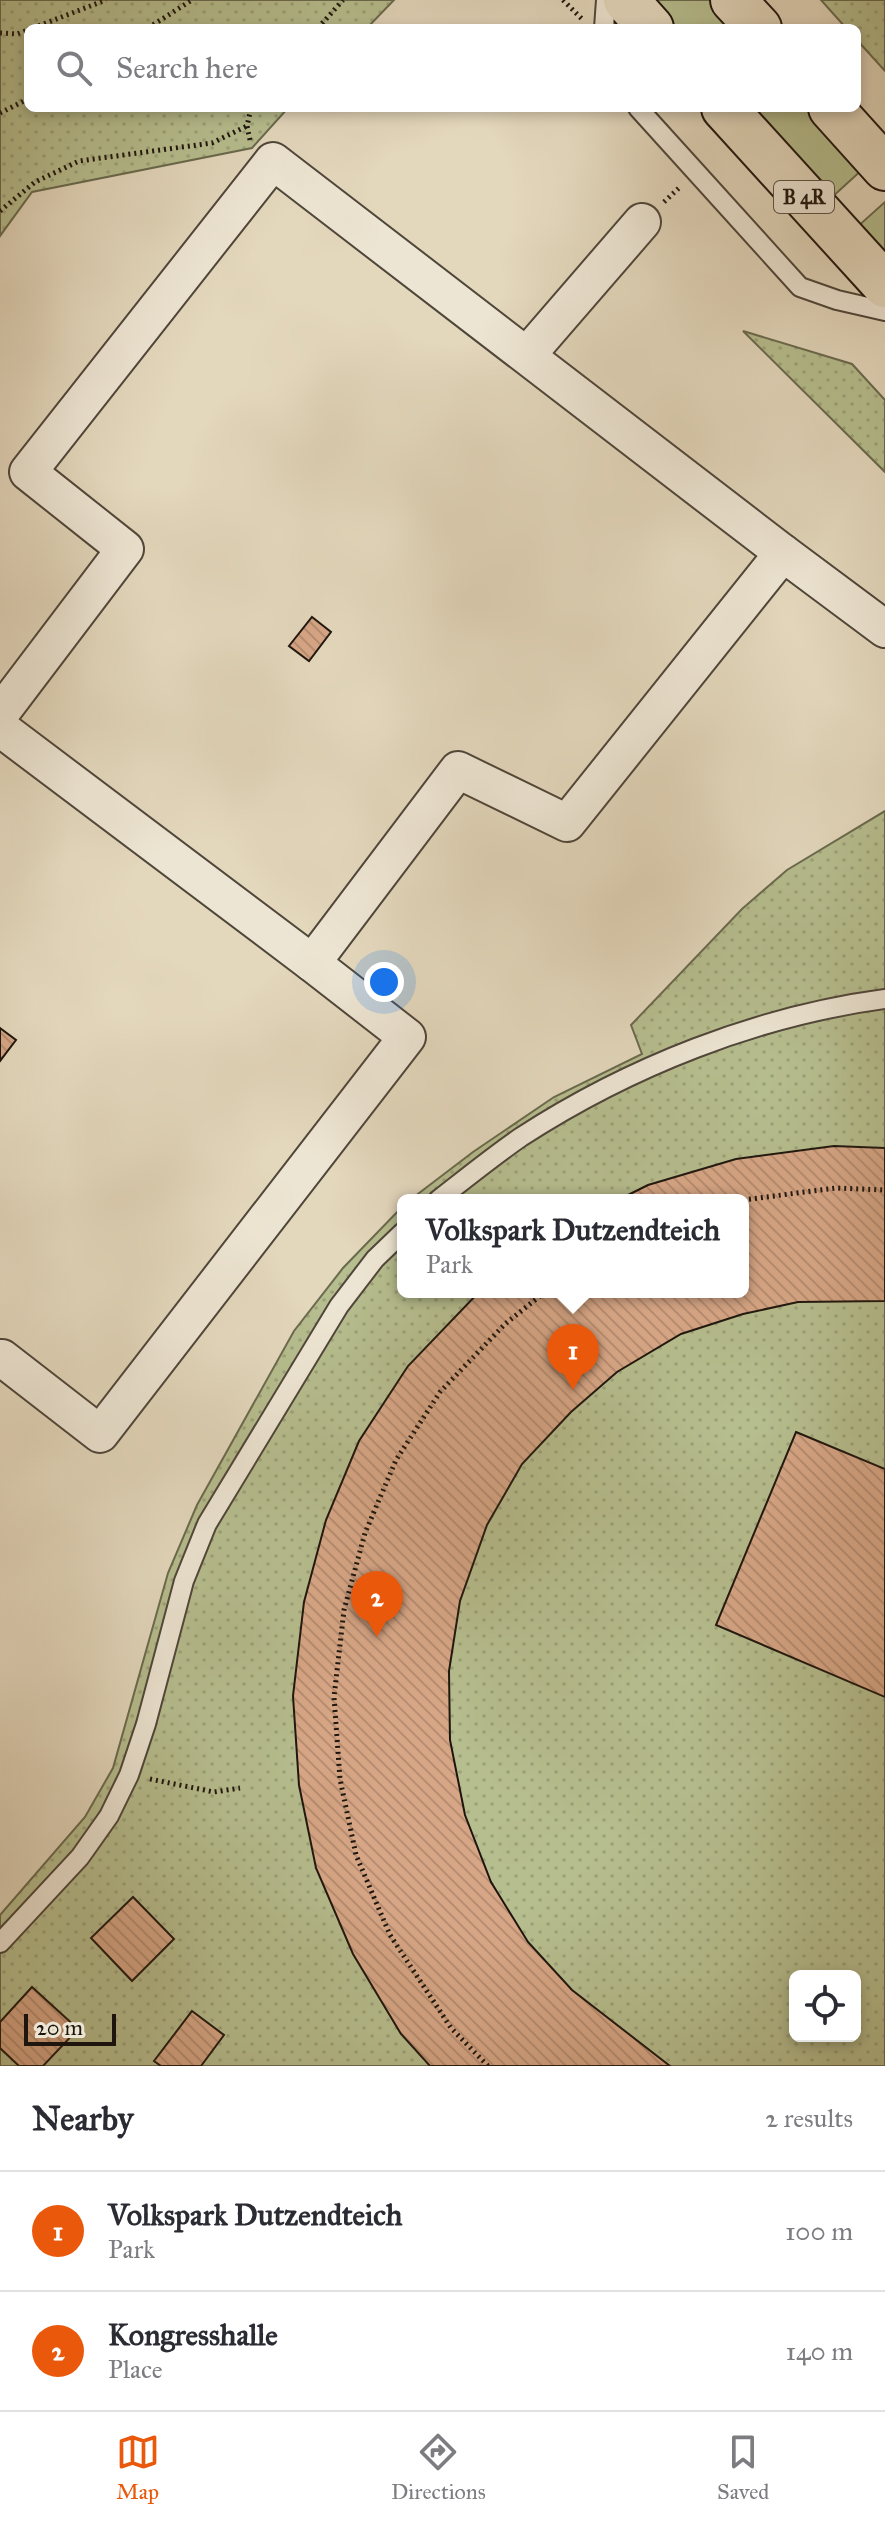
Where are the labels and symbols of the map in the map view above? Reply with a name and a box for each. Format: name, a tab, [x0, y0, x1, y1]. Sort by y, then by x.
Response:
road number: B 4R	[774, 181, 834, 213]
your location	[364, 962, 404, 1002]
pin: 1	[547, 1324, 599, 1390]
pin: 2	[351, 1571, 403, 1637]
scale bar	[24, 2010, 116, 2046]

